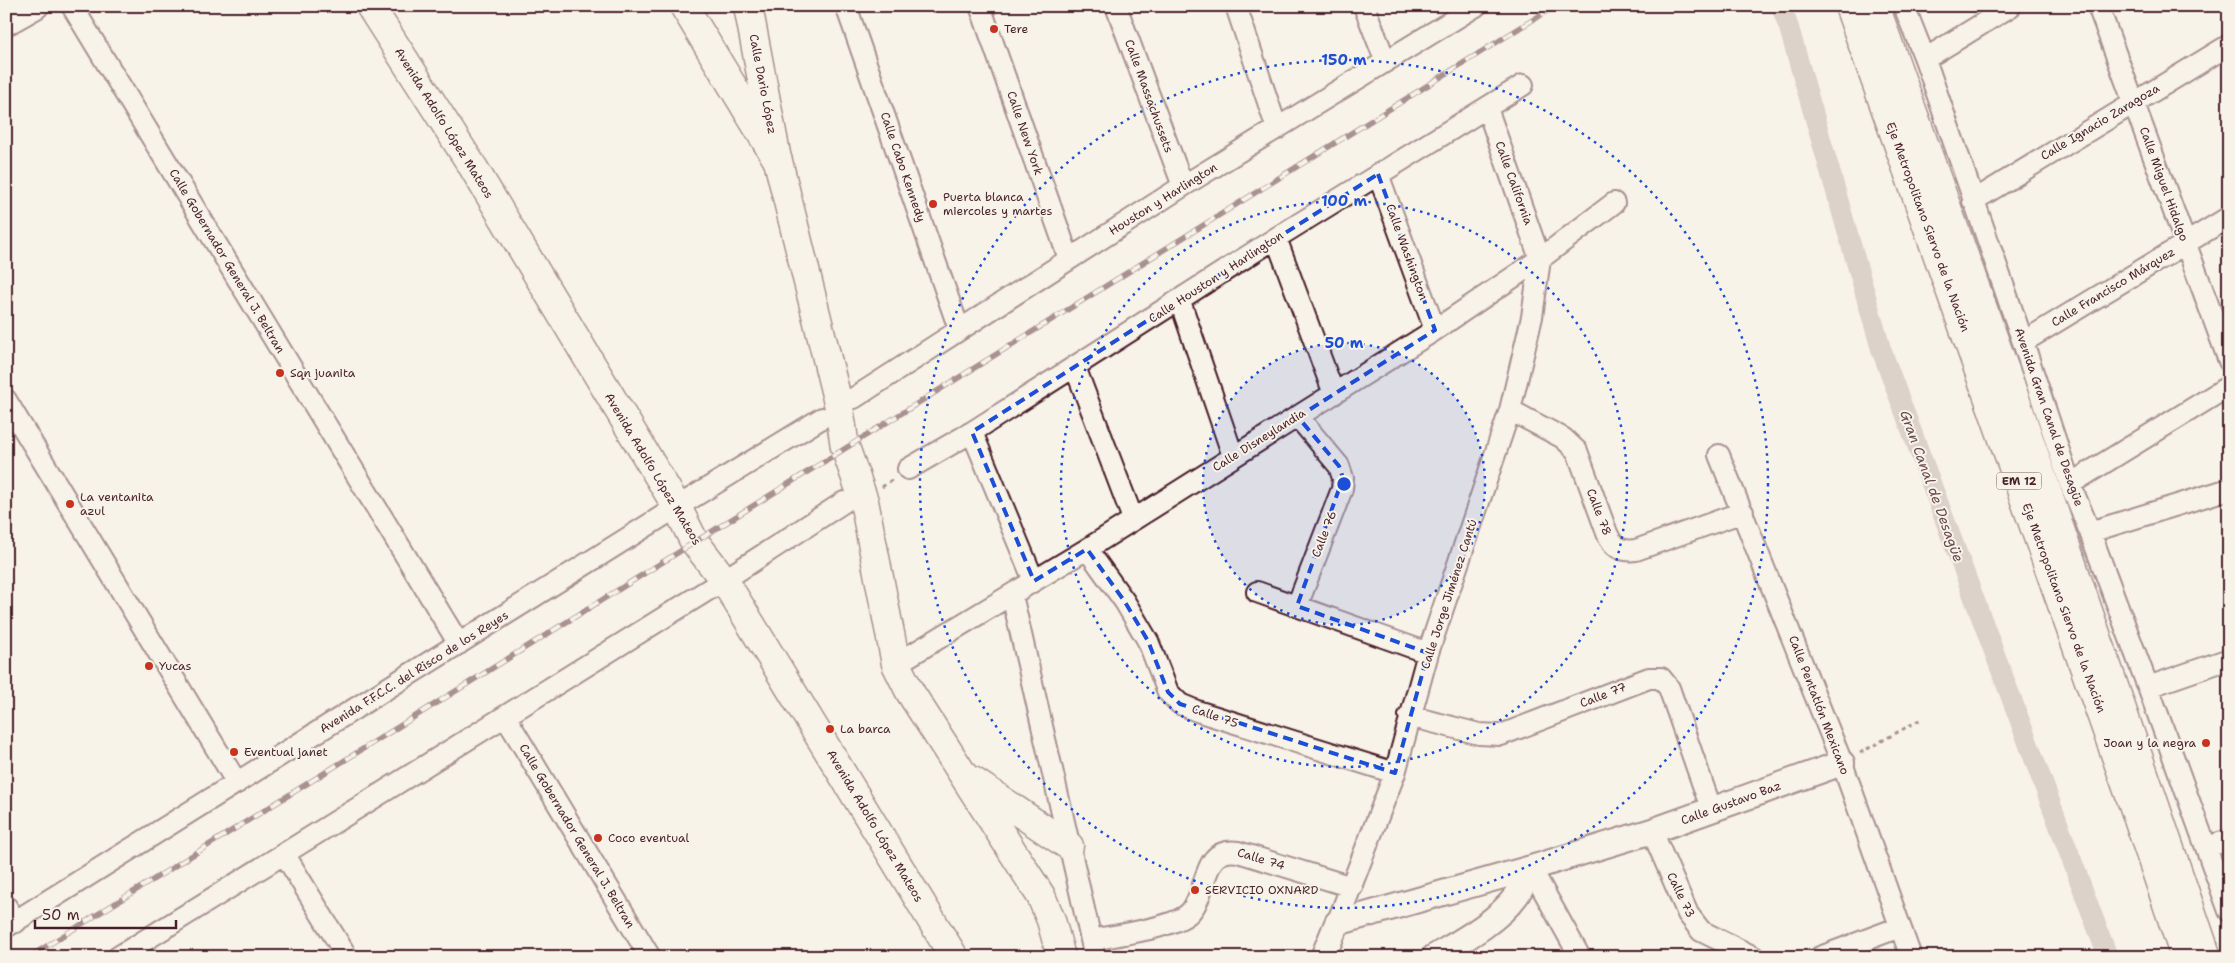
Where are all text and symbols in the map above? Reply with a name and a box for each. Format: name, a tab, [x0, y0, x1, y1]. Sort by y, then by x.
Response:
place label: Tere	[1004, 21, 1028, 37]
marker: Tere	[988, 23, 1000, 35]
street label: Calle Dario López	[745, 33, 781, 135]
street label: Calle Massachussets	[1121, 37, 1177, 155]
street label: Avenida Adolfo López Mateos	[391, 45, 497, 202]
text: 150 m	[1321, 50, 1367, 70]
street label: Calle Ignacio Zaragoza	[2038, 80, 2163, 164]
street label: Calle New York	[1003, 89, 1047, 177]
street label: Calle Cabo Kennedy	[877, 110, 929, 224]
street label: Eje Metropolitano Siervo de la Nación	[1883, 120, 1973, 334]
street label: Calle Miguel Hidalgo	[2136, 125, 2192, 243]
street label: Calle California	[1491, 139, 1537, 228]
street label: Houston y Harlington	[1106, 159, 1220, 239]
street label: Calle Gobernador General J. Beltran	[165, 166, 289, 356]
place label: Puerta blanca miercoles y martes	[943, 189, 1053, 219]
text: 100 m	[1321, 191, 1367, 211]
marker: Puerta blanca miercoles y martes	[927, 198, 939, 210]
street label: Calle Washington	[1382, 202, 1432, 302]
street label: Calle Houston y Harlington	[1146, 227, 1286, 327]
street label: Calle Francisco Márquez	[2048, 244, 2178, 330]
street label: Avenida Gran Canal de Desagüe	[2011, 326, 2087, 509]
text: 50 m	[1325, 333, 1364, 353]
place label: Sqn juanita	[290, 365, 356, 381]
marker: Sqn juanita	[274, 367, 286, 379]
street label: Avenida Adolfo López Mateos	[601, 390, 705, 548]
street label: Calle Disneylandia	[1209, 405, 1309, 475]
water label: Gran Canal de Desagüe	[1896, 408, 1968, 564]
road number: EM 12	[1996, 472, 2042, 490]
centre of rings	[1335, 475, 1353, 493]
street label: Calle 78	[1583, 486, 1615, 538]
place label: La ventanita azul	[80, 489, 154, 519]
marker: La ventanita azul	[64, 498, 76, 510]
street label: Eje Metropolitano Siervo de la Nación	[2019, 501, 2109, 715]
street label: Calle 76	[1308, 508, 1340, 560]
street label: Calle Jorge Jiménez Cantú	[1417, 517, 1481, 671]
street label: Avenida F.F.C.C. del Risco de los Reyes	[317, 607, 511, 737]
street label: Calle Pentatlón Mexicano	[1785, 633, 1853, 777]
place label: Yucas	[159, 658, 191, 674]
marker: Yucas	[143, 660, 155, 672]
street label: Calle 77	[1577, 679, 1629, 711]
street label: Calle 75	[1190, 701, 1240, 731]
place label: La barca	[840, 721, 891, 737]
marker: La barca	[824, 723, 836, 735]
place label: Joan y la negra	[2103, 735, 2197, 751]
marker: Joan y la negra	[2200, 737, 2212, 749]
street label: Calle Gobernador General J. Beltran	[515, 741, 639, 931]
place label: Eventual janet	[244, 744, 328, 760]
marker: Eventual janet	[228, 746, 240, 758]
street label: Avenida Adolfo López Mateos	[823, 747, 927, 905]
street label: Calle Gustavo Baz	[1679, 777, 1783, 829]
place label: Coco eventual	[608, 830, 689, 846]
marker: Coco eventual	[592, 832, 604, 844]
street label: Calle 74	[1235, 844, 1287, 874]
street label: Calle 73	[1663, 870, 1699, 920]
place label: SERVICIO OXNARD	[1205, 882, 1318, 898]
marker: SERVICIO OXNARD	[1189, 884, 1201, 896]
scale bar	[35, 898, 176, 930]
text: 50 m	[42, 905, 80, 925]

